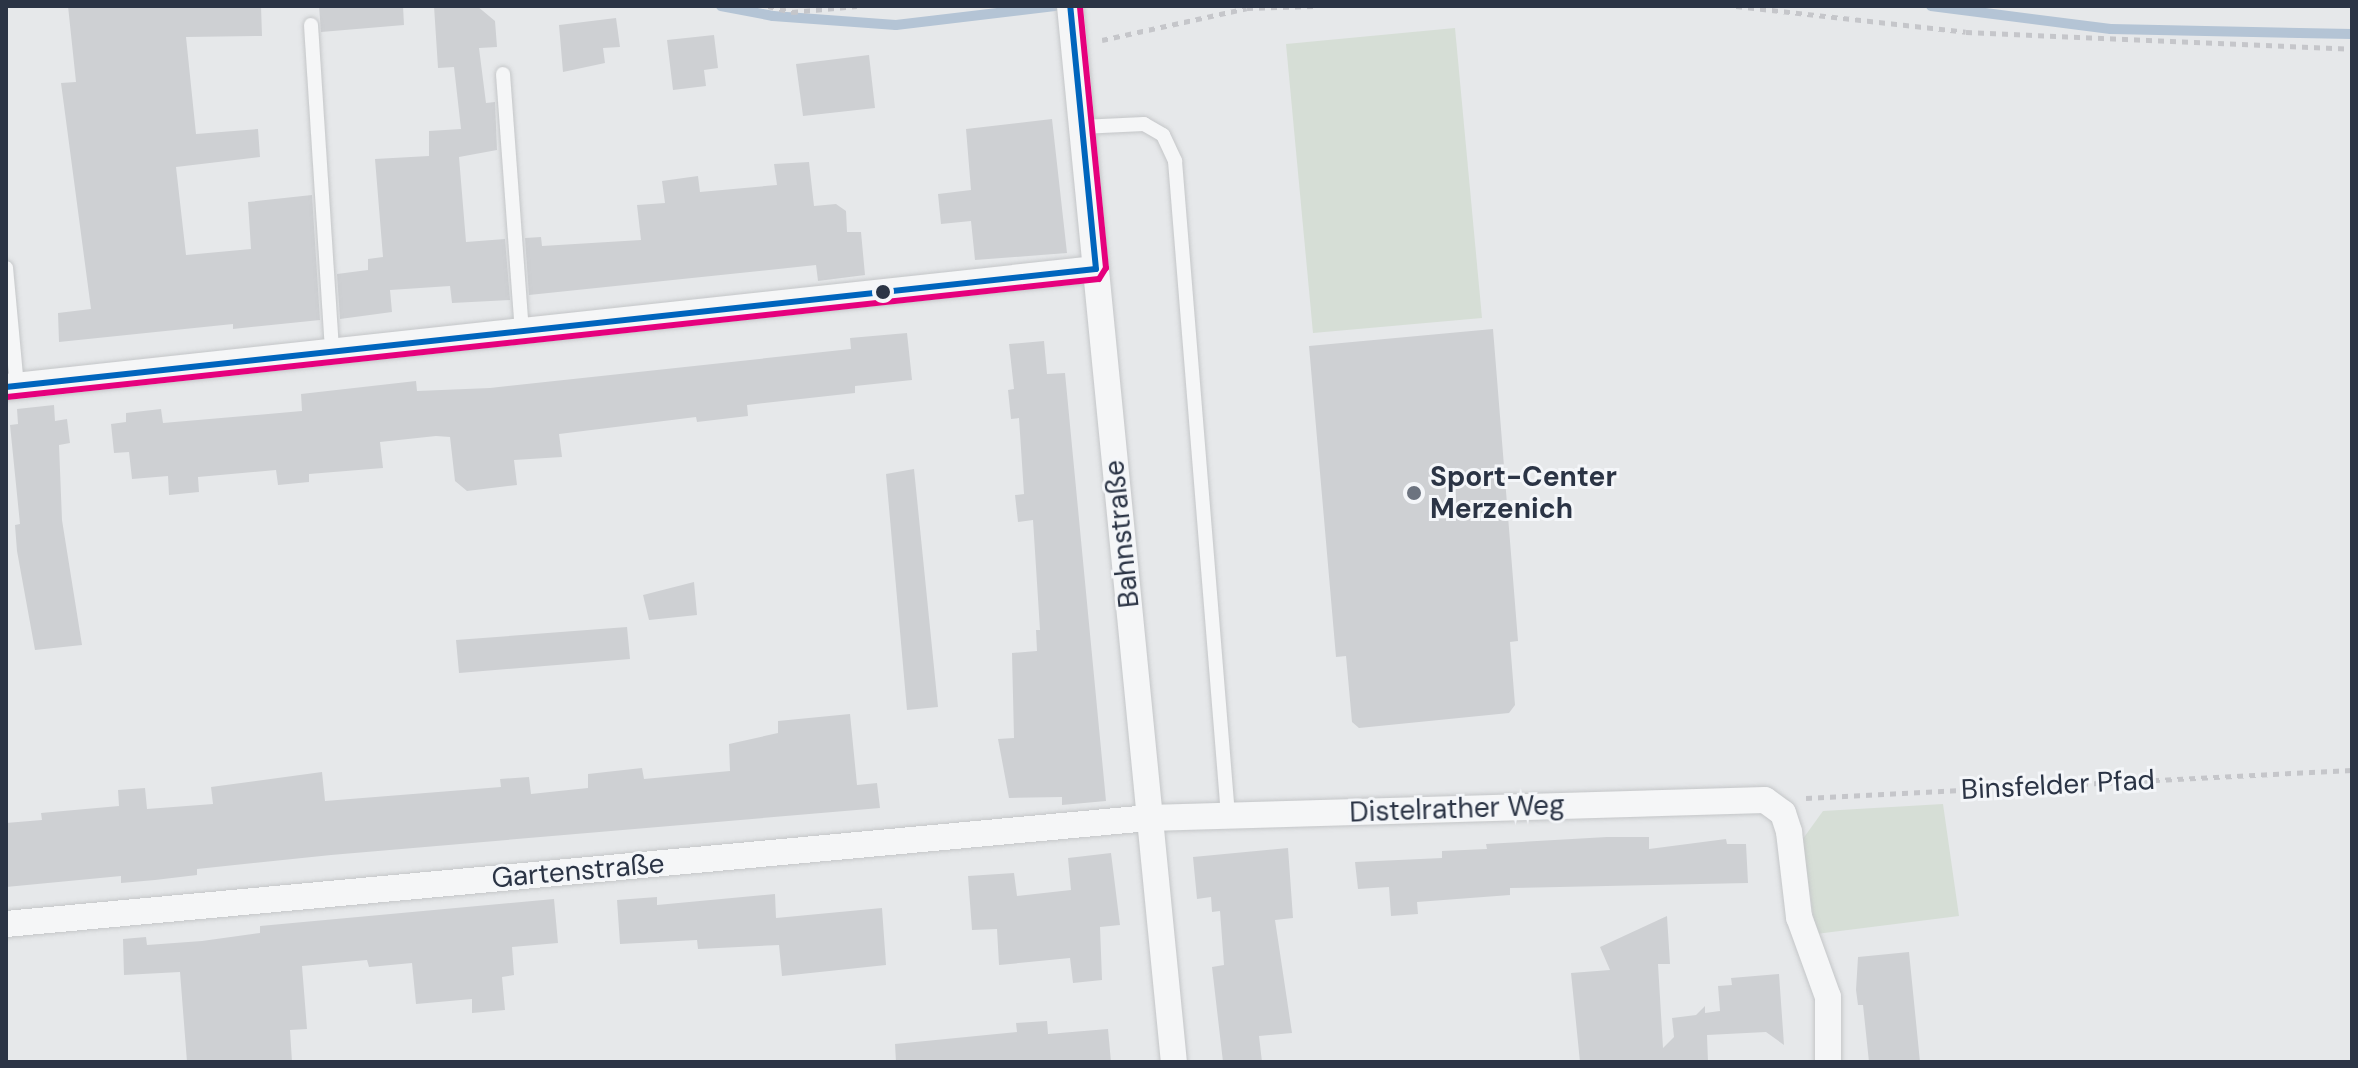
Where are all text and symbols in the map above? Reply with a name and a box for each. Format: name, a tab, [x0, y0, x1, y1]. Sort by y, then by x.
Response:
unlabelled marker	[875, 284, 891, 300]
street label: Bahnstraße	[1098, 458, 1146, 610]
place label: Sport-Center Merzenich	[1430, 460, 1617, 526]
marker: Sport-Center Merzenich	[1405, 484, 1423, 502]
street label: Binsfelder Pfad	[1960, 763, 2156, 807]
street label: Distelrather Weg	[1349, 788, 1565, 830]
street label: Gartenstraße	[490, 847, 666, 895]

